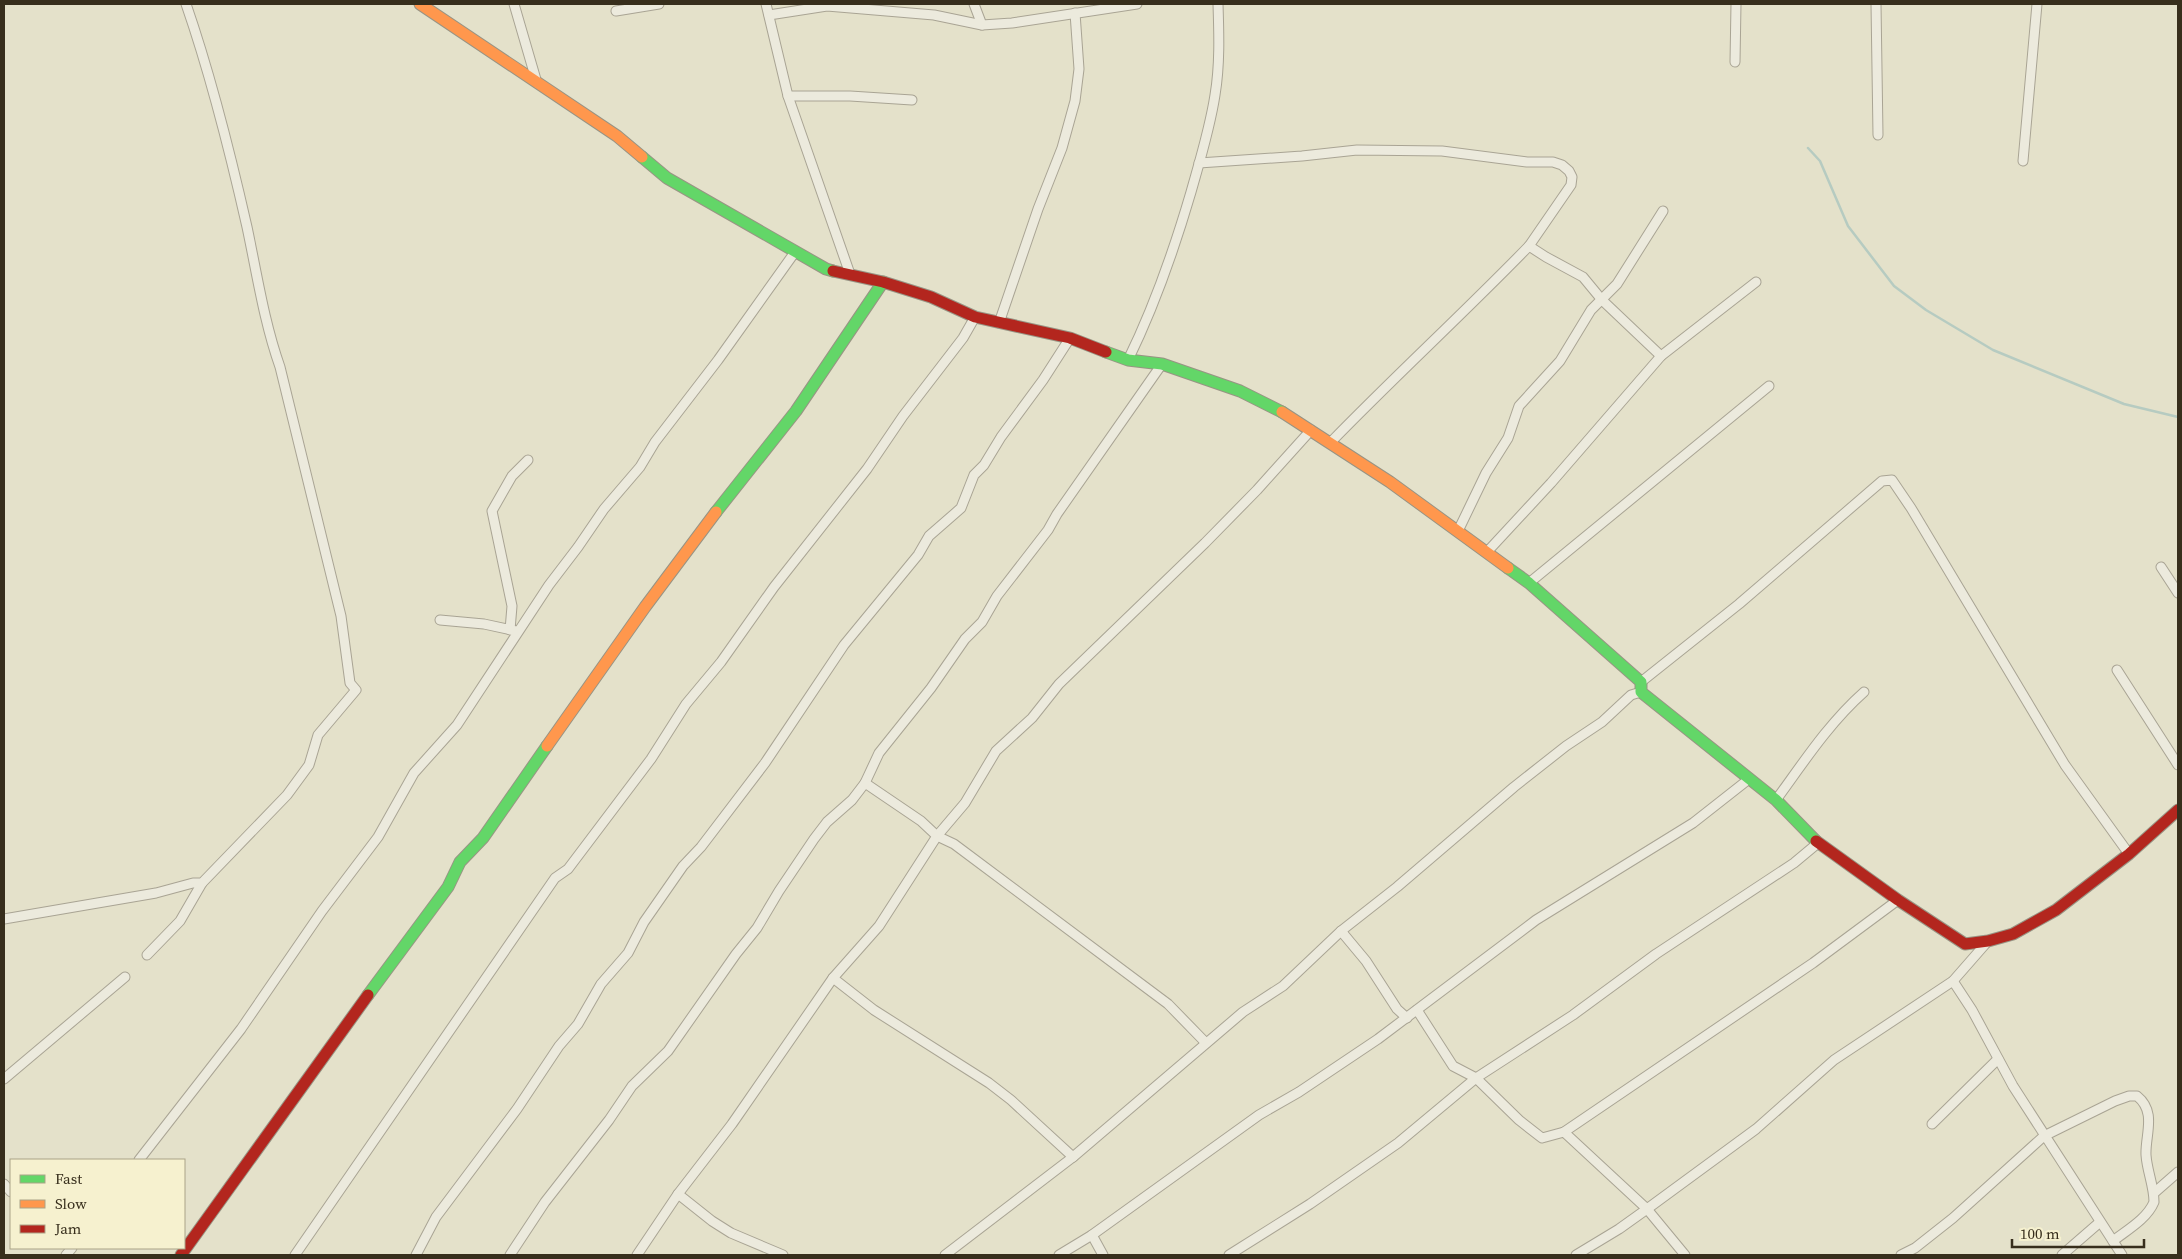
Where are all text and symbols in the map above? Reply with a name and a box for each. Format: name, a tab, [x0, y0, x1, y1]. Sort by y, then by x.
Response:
legend	[10, 1159, 185, 1249]
text: Fast	[55, 1168, 82, 1189]
text: Slow	[55, 1193, 87, 1214]
scale bar	[2012, 1216, 2144, 1248]
text: Jam	[54, 1218, 82, 1239]
text: 100 m	[2020, 1223, 2060, 1244]

